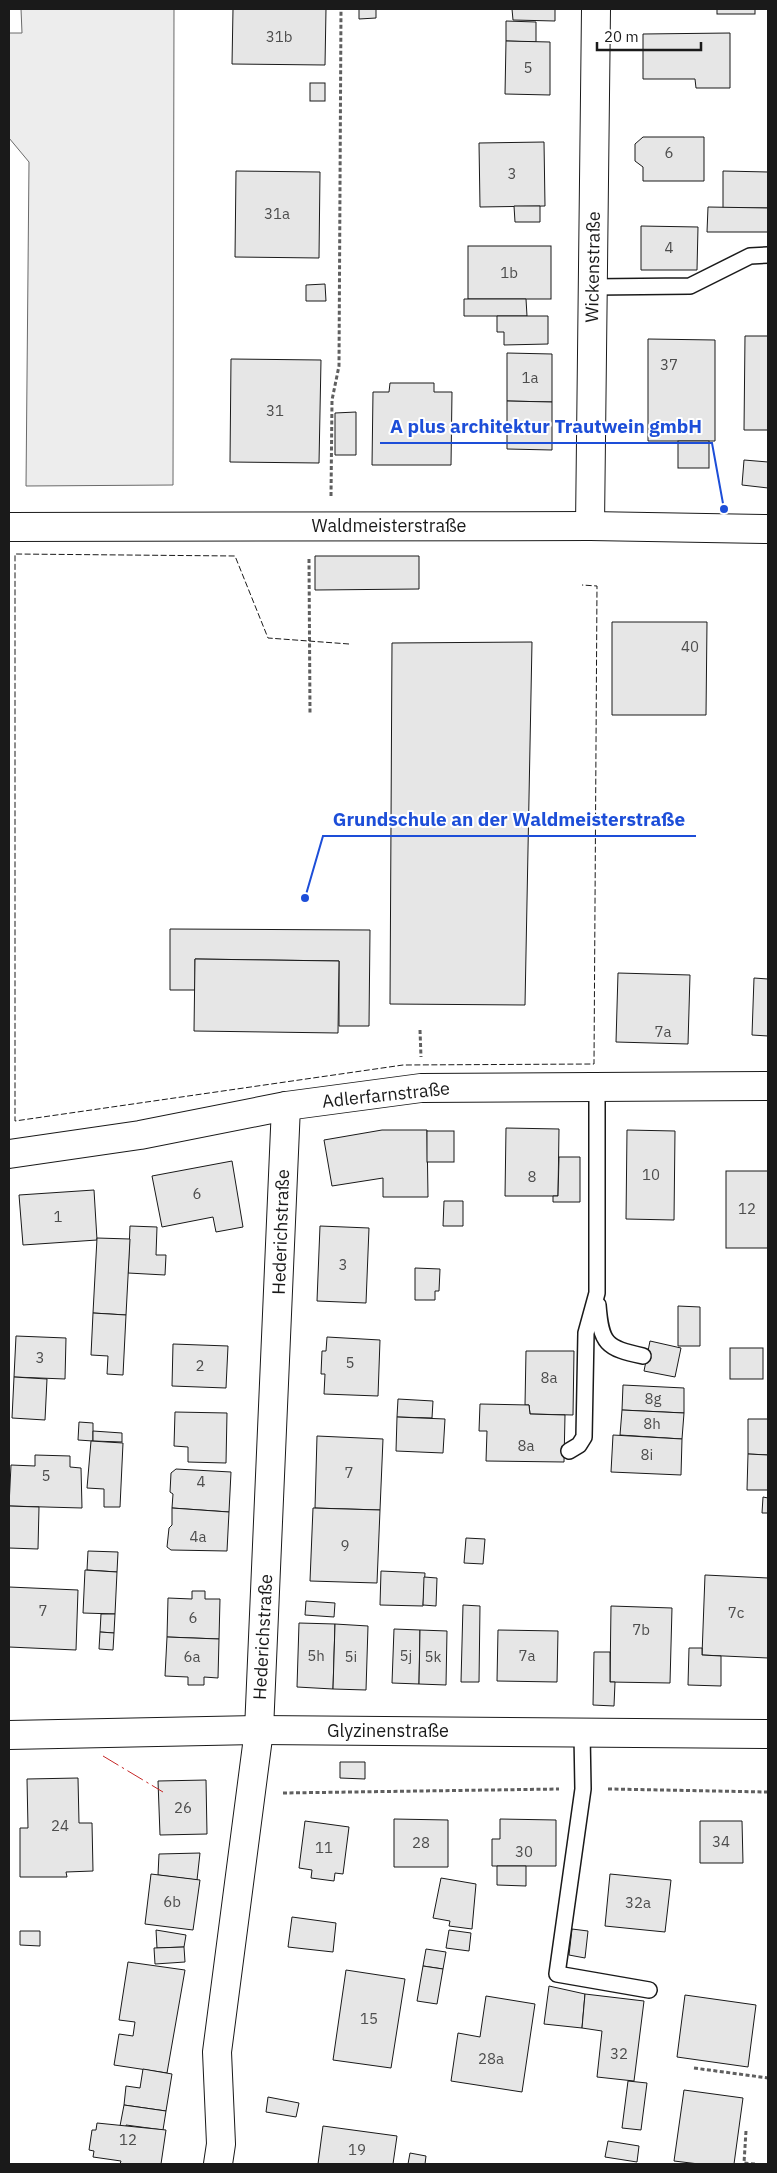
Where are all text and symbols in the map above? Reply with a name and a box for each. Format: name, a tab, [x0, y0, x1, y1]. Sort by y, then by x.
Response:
scale bar	[597, 20, 701, 52]
house number: 31b	[266, 27, 292, 46]
text: 20 m	[604, 27, 639, 46]
house number: 5	[523, 58, 533, 77]
house number: 6	[664, 143, 674, 162]
house number: 3	[507, 164, 517, 183]
house number: 31a	[264, 204, 290, 223]
street label: Wickenstraße	[580, 211, 605, 323]
house number: 4	[664, 238, 674, 257]
house number: 1b	[500, 263, 518, 282]
house number: 37	[660, 355, 678, 374]
house number: 1a	[521, 368, 539, 387]
house number: 31	[266, 401, 284, 420]
callout: A plus architektur Trautwein gmbH	[380, 409, 712, 443]
text: A plus architektur Trautwein gmbH	[390, 414, 702, 438]
street label: Waldmeisterstraße	[312, 514, 467, 537]
house number: 40	[681, 637, 699, 656]
callout: Grundschule an der Waldmeisterstraße	[323, 802, 696, 836]
text: Grundschule an der Waldmeisterstraße	[333, 807, 685, 831]
house number: 7a	[654, 1022, 672, 1041]
street label: Adlerfarnstraße	[321, 1076, 451, 1113]
house number: 10	[642, 1165, 660, 1184]
house number: 8	[527, 1167, 537, 1186]
street label: Hederichstraße	[267, 1169, 294, 1295]
house number: 6	[192, 1184, 202, 1203]
house number: 12	[738, 1199, 756, 1218]
house number: 1	[53, 1207, 63, 1226]
house number: 3	[338, 1255, 348, 1274]
house number: 3	[35, 1348, 45, 1367]
house number: 5	[345, 1353, 355, 1372]
house number: 2	[195, 1356, 205, 1375]
house number: 8a	[540, 1368, 558, 1387]
house number: 8g	[645, 1389, 662, 1408]
house number: 8h	[643, 1414, 661, 1433]
house number: 8a	[517, 1436, 535, 1455]
house number: 8i	[641, 1445, 653, 1464]
house number: 7	[344, 1463, 354, 1482]
house number: 5	[41, 1466, 51, 1485]
house number: 4	[196, 1472, 206, 1491]
house number: 4a	[189, 1527, 207, 1546]
house number: 9	[340, 1536, 350, 1555]
street label: Hederichstraße	[248, 1573, 277, 1700]
house number: 7	[38, 1601, 48, 1620]
house number: 7c	[728, 1603, 745, 1622]
house number: 6	[188, 1608, 198, 1627]
house number: 7b	[632, 1620, 650, 1639]
house number: 5h	[307, 1646, 325, 1665]
house number: 5j	[400, 1646, 412, 1665]
house number: 7a	[518, 1646, 536, 1665]
house number: 6a	[183, 1647, 201, 1666]
house number: 5i	[345, 1647, 357, 1666]
house number: 5k	[425, 1647, 442, 1666]
street label: Glyzinenstraße	[327, 1719, 449, 1742]
house number: 26	[174, 1798, 192, 1817]
house number: 24	[51, 1816, 69, 1835]
house number: 34	[712, 1832, 730, 1851]
house number: 28	[412, 1833, 430, 1852]
house number: 11	[315, 1838, 333, 1857]
house number: 30	[515, 1842, 533, 1861]
house number: 6b	[163, 1892, 181, 1911]
house number: 32a	[625, 1893, 651, 1912]
house number: 15	[360, 2009, 378, 2028]
house number: 32	[610, 2044, 628, 2063]
house number: 28a	[478, 2049, 504, 2068]
house number: 12	[119, 2130, 137, 2149]
house number: 19	[348, 2140, 366, 2159]

